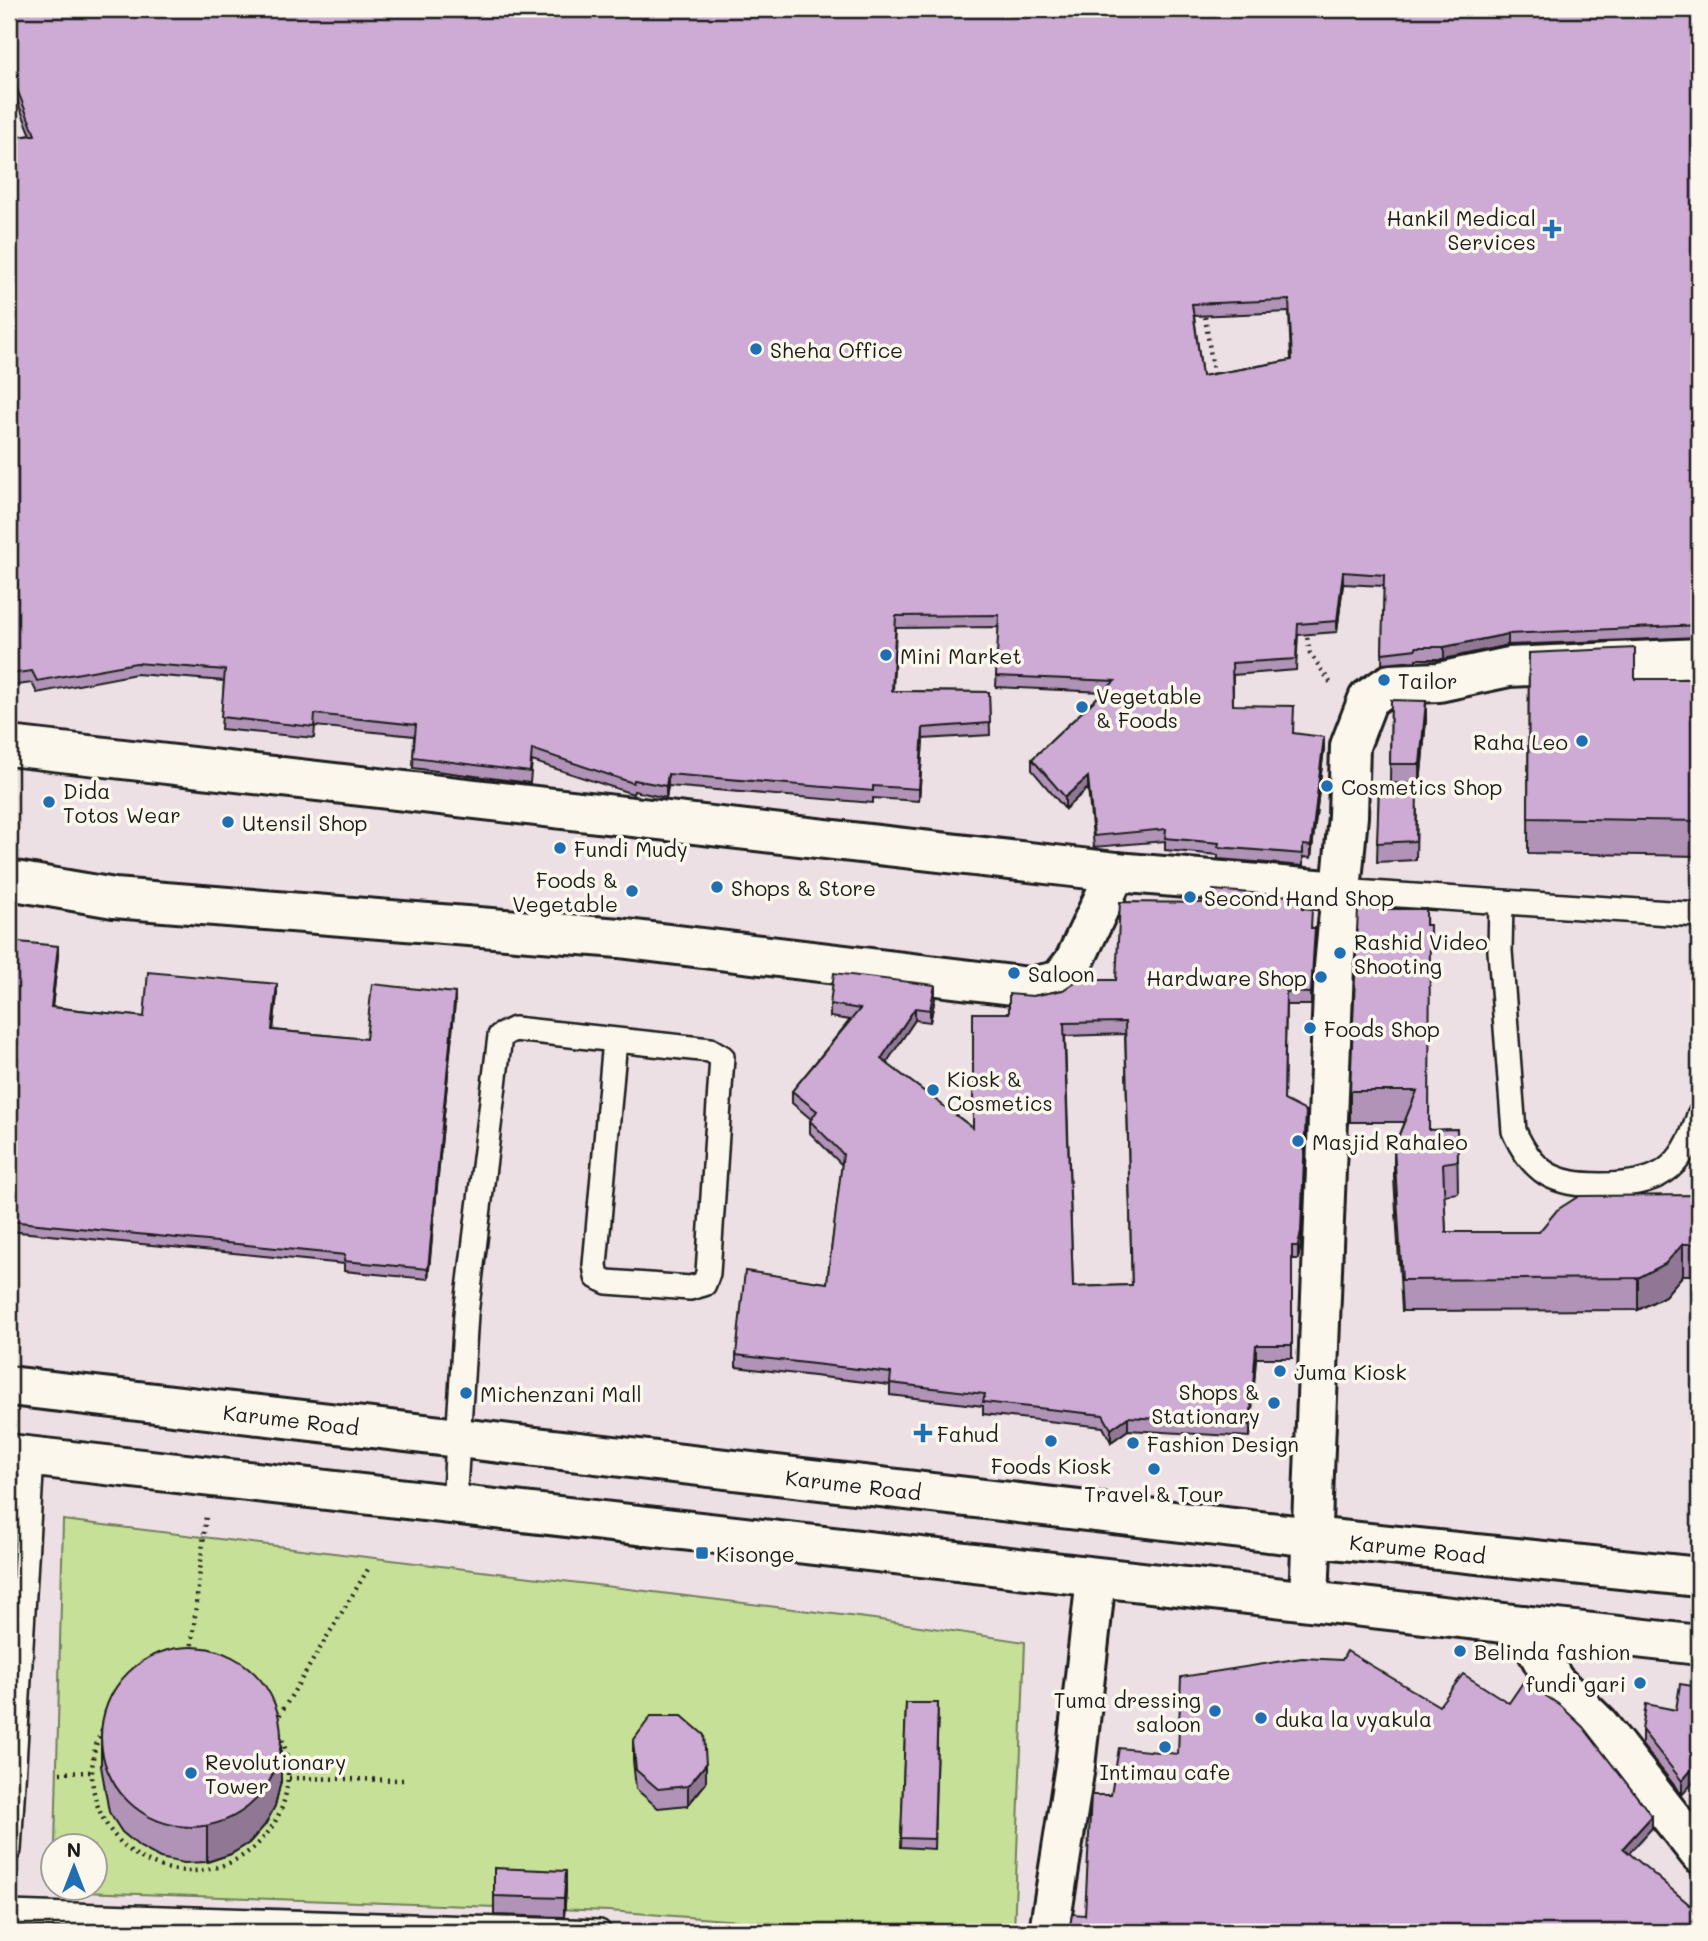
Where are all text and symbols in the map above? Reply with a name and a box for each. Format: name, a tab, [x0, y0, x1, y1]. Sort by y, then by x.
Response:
place label: Hankil Medical Services	[1387, 204, 1536, 255]
marker: Hankil Medical Services	[1542, 219, 1562, 239]
place label: Sheha Office	[770, 336, 903, 363]
marker: Sheha Office	[748, 341, 764, 357]
place label: Mini Market	[900, 642, 1022, 669]
marker: Mini Market	[878, 647, 894, 663]
place label: Tailor	[1398, 667, 1457, 694]
marker: Tailor	[1376, 672, 1392, 688]
place label: Vegetable & Foods	[1096, 682, 1202, 733]
marker: Vegetable & Foods	[1074, 699, 1090, 715]
place label: Raha Leo	[1473, 728, 1568, 755]
marker: Raha Leo	[1574, 733, 1590, 749]
place label: Cosmetics Shop	[1341, 773, 1502, 800]
place label: Dida Totos Wear	[63, 777, 181, 828]
marker: Cosmetics Shop	[1319, 778, 1335, 794]
marker: Dida Totos Wear	[41, 794, 57, 810]
place label: Utensil Shop	[242, 809, 368, 836]
marker: Utensil Shop	[220, 814, 236, 830]
place label: Fundi Mudy	[574, 835, 688, 862]
marker: Fundi Mudy	[552, 840, 568, 856]
place label: Foods & Vegetable	[512, 866, 618, 917]
place label: Shops & Store	[731, 874, 876, 901]
marker: Shops & Store	[709, 879, 725, 895]
marker: Foods & Vegetable	[624, 883, 640, 899]
place label: Second Hand Shop	[1204, 884, 1394, 911]
marker: Second Hand Shop	[1182, 889, 1198, 905]
place label: Rashid Video Shooting	[1354, 928, 1488, 979]
marker: Rashid Video Shooting	[1332, 945, 1348, 961]
place label: Saloon	[1028, 960, 1095, 987]
place label: Hardware Shop	[1146, 964, 1307, 991]
marker: Saloon	[1006, 965, 1022, 981]
marker: Hardware Shop	[1313, 969, 1329, 985]
place label: Foods Shop	[1324, 1015, 1440, 1042]
marker: Foods Shop	[1302, 1020, 1318, 1036]
place label: Kiosk & Cosmetics	[947, 1065, 1053, 1116]
marker: Kiosk & Cosmetics	[925, 1082, 941, 1098]
place label: Masjid Rahaleo	[1312, 1128, 1468, 1155]
marker: Masjid Rahaleo	[1290, 1133, 1306, 1149]
place label: Juma Kiosk	[1294, 1358, 1407, 1385]
marker: Juma Kiosk	[1272, 1363, 1288, 1379]
place label: Shops & Stationary	[1152, 1378, 1260, 1429]
place label: Michenzani Mall	[480, 1380, 642, 1407]
marker: Michenzani Mall	[458, 1385, 474, 1401]
marker: Shops & Stationary	[1266, 1395, 1282, 1411]
street label: Karume Road	[222, 1397, 361, 1440]
place label: Fahud	[937, 1420, 998, 1447]
marker: Fahud	[915, 1425, 931, 1441]
place label: Fashion Design	[1147, 1430, 1299, 1457]
marker: Foods Kiosk	[1043, 1433, 1059, 1449]
marker: Fashion Design	[1125, 1435, 1141, 1451]
place label: Foods Kiosk	[991, 1452, 1111, 1479]
marker: Travel & Tour	[1146, 1461, 1162, 1477]
street label: Karume Road	[784, 1463, 923, 1505]
place label: Travel & Tour	[1084, 1480, 1224, 1507]
street label: Karume Road	[1348, 1527, 1487, 1568]
place label: Kisonge	[716, 1540, 795, 1567]
marker: Kisonge	[694, 1545, 710, 1561]
place label: Belinda fashion	[1474, 1638, 1630, 1665]
marker: Belinda fashion	[1452, 1643, 1468, 1659]
place label: fundi gari	[1526, 1670, 1626, 1697]
marker: fundi gari	[1632, 1675, 1648, 1691]
place label: Tuma dressing saloon	[1054, 1686, 1201, 1737]
marker: Tuma dressing saloon	[1207, 1703, 1223, 1719]
place label: duka la vyakula	[1275, 1705, 1432, 1732]
marker: duka la vyakula	[1253, 1710, 1269, 1726]
marker: Intimau cafe	[1157, 1739, 1173, 1755]
place label: Revolutionary Tower	[205, 1748, 346, 1799]
place label: Intimau cafe	[1099, 1758, 1231, 1785]
marker: Revolutionary Tower	[183, 1765, 199, 1781]
north arrow	[38, 1832, 108, 1902]
text: N	[67, 1837, 81, 1862]

